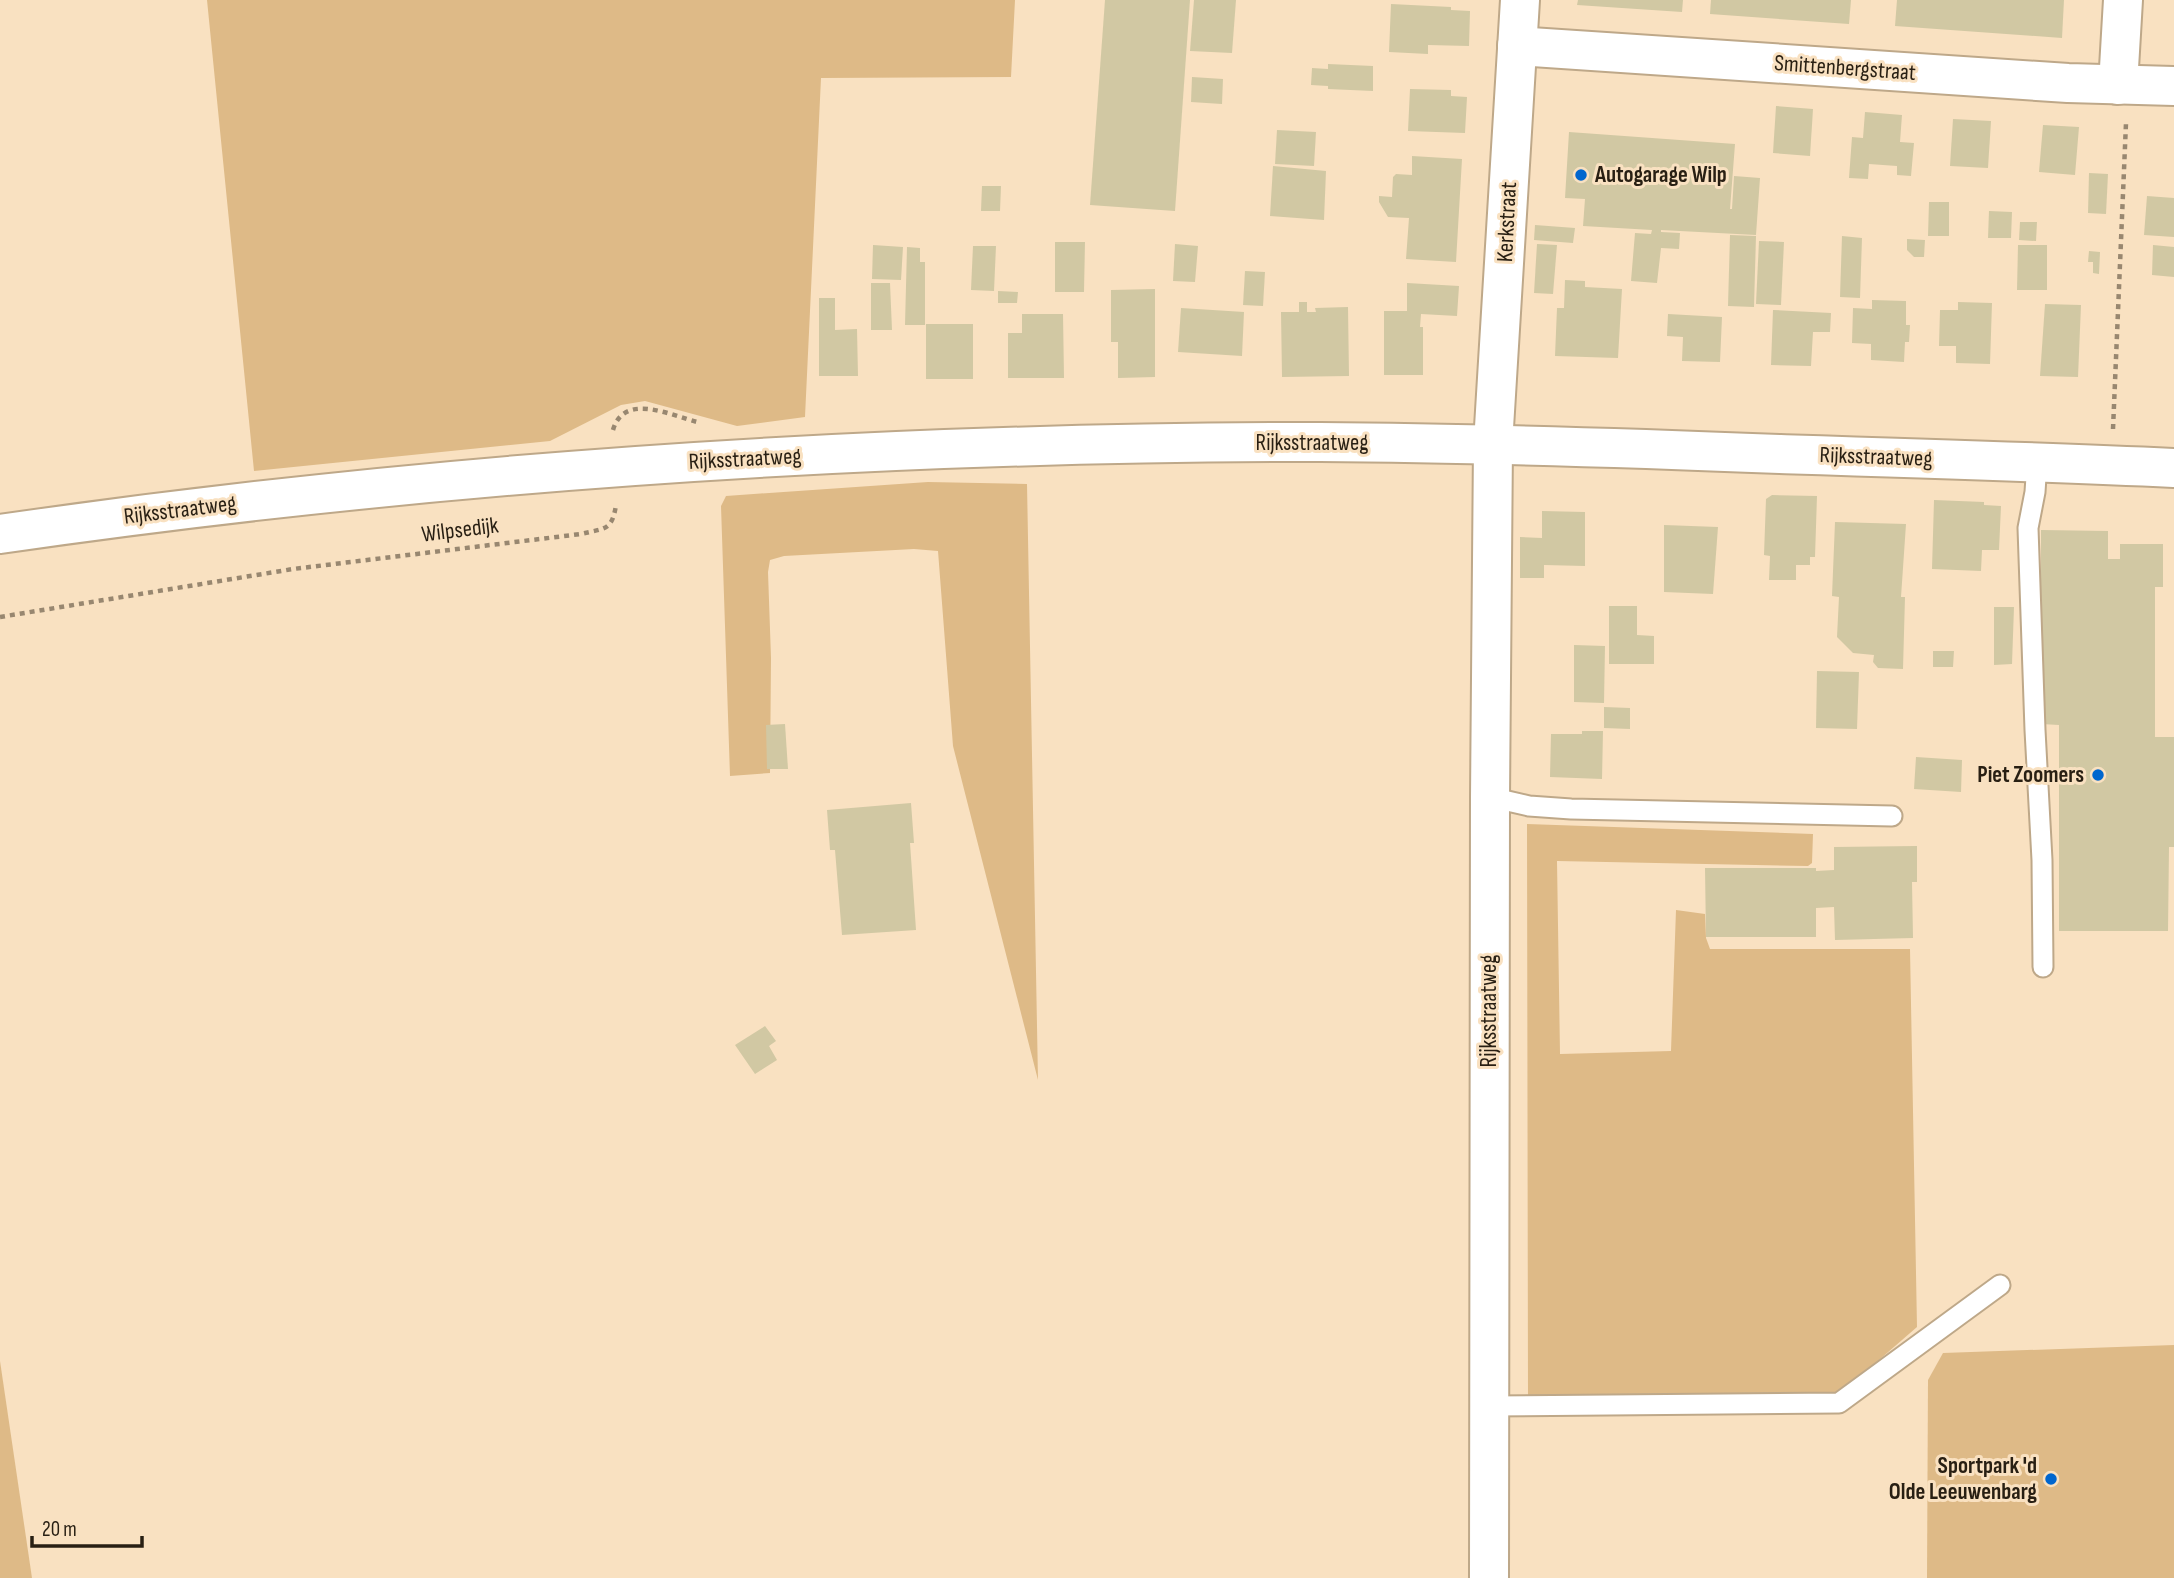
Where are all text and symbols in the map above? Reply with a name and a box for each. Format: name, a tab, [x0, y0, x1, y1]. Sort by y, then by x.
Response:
street label: Smittenbergstraat	[1773, 49, 1917, 87]
place label: Autogarage Wilp	[1594, 161, 1727, 189]
marker: Autogarage Wilp	[1573, 167, 1589, 183]
street label: Kerkstraat	[1491, 181, 1523, 263]
street label: Rijksstraatweg	[1256, 429, 1368, 457]
street label: Rijksstraatweg	[1819, 441, 1933, 473]
street label: Rijksstraatweg	[688, 442, 802, 476]
street label: Rijksstraatweg	[122, 489, 238, 531]
street label: Wilpsedijk	[420, 511, 500, 549]
place label: Piet Zoomers	[1977, 761, 2084, 789]
marker: Piet Zoomers	[2090, 767, 2106, 783]
street label: Rijksstraatweg	[1475, 955, 1503, 1067]
place label: Sportpark 'd Olde Leeuwenbarg	[1889, 1452, 2037, 1506]
marker: Sportpark 'd Olde Leeuwenbarg	[2043, 1471, 2059, 1487]
scale bar	[32, 1504, 142, 1548]
text: 20 m	[42, 1517, 77, 1542]

